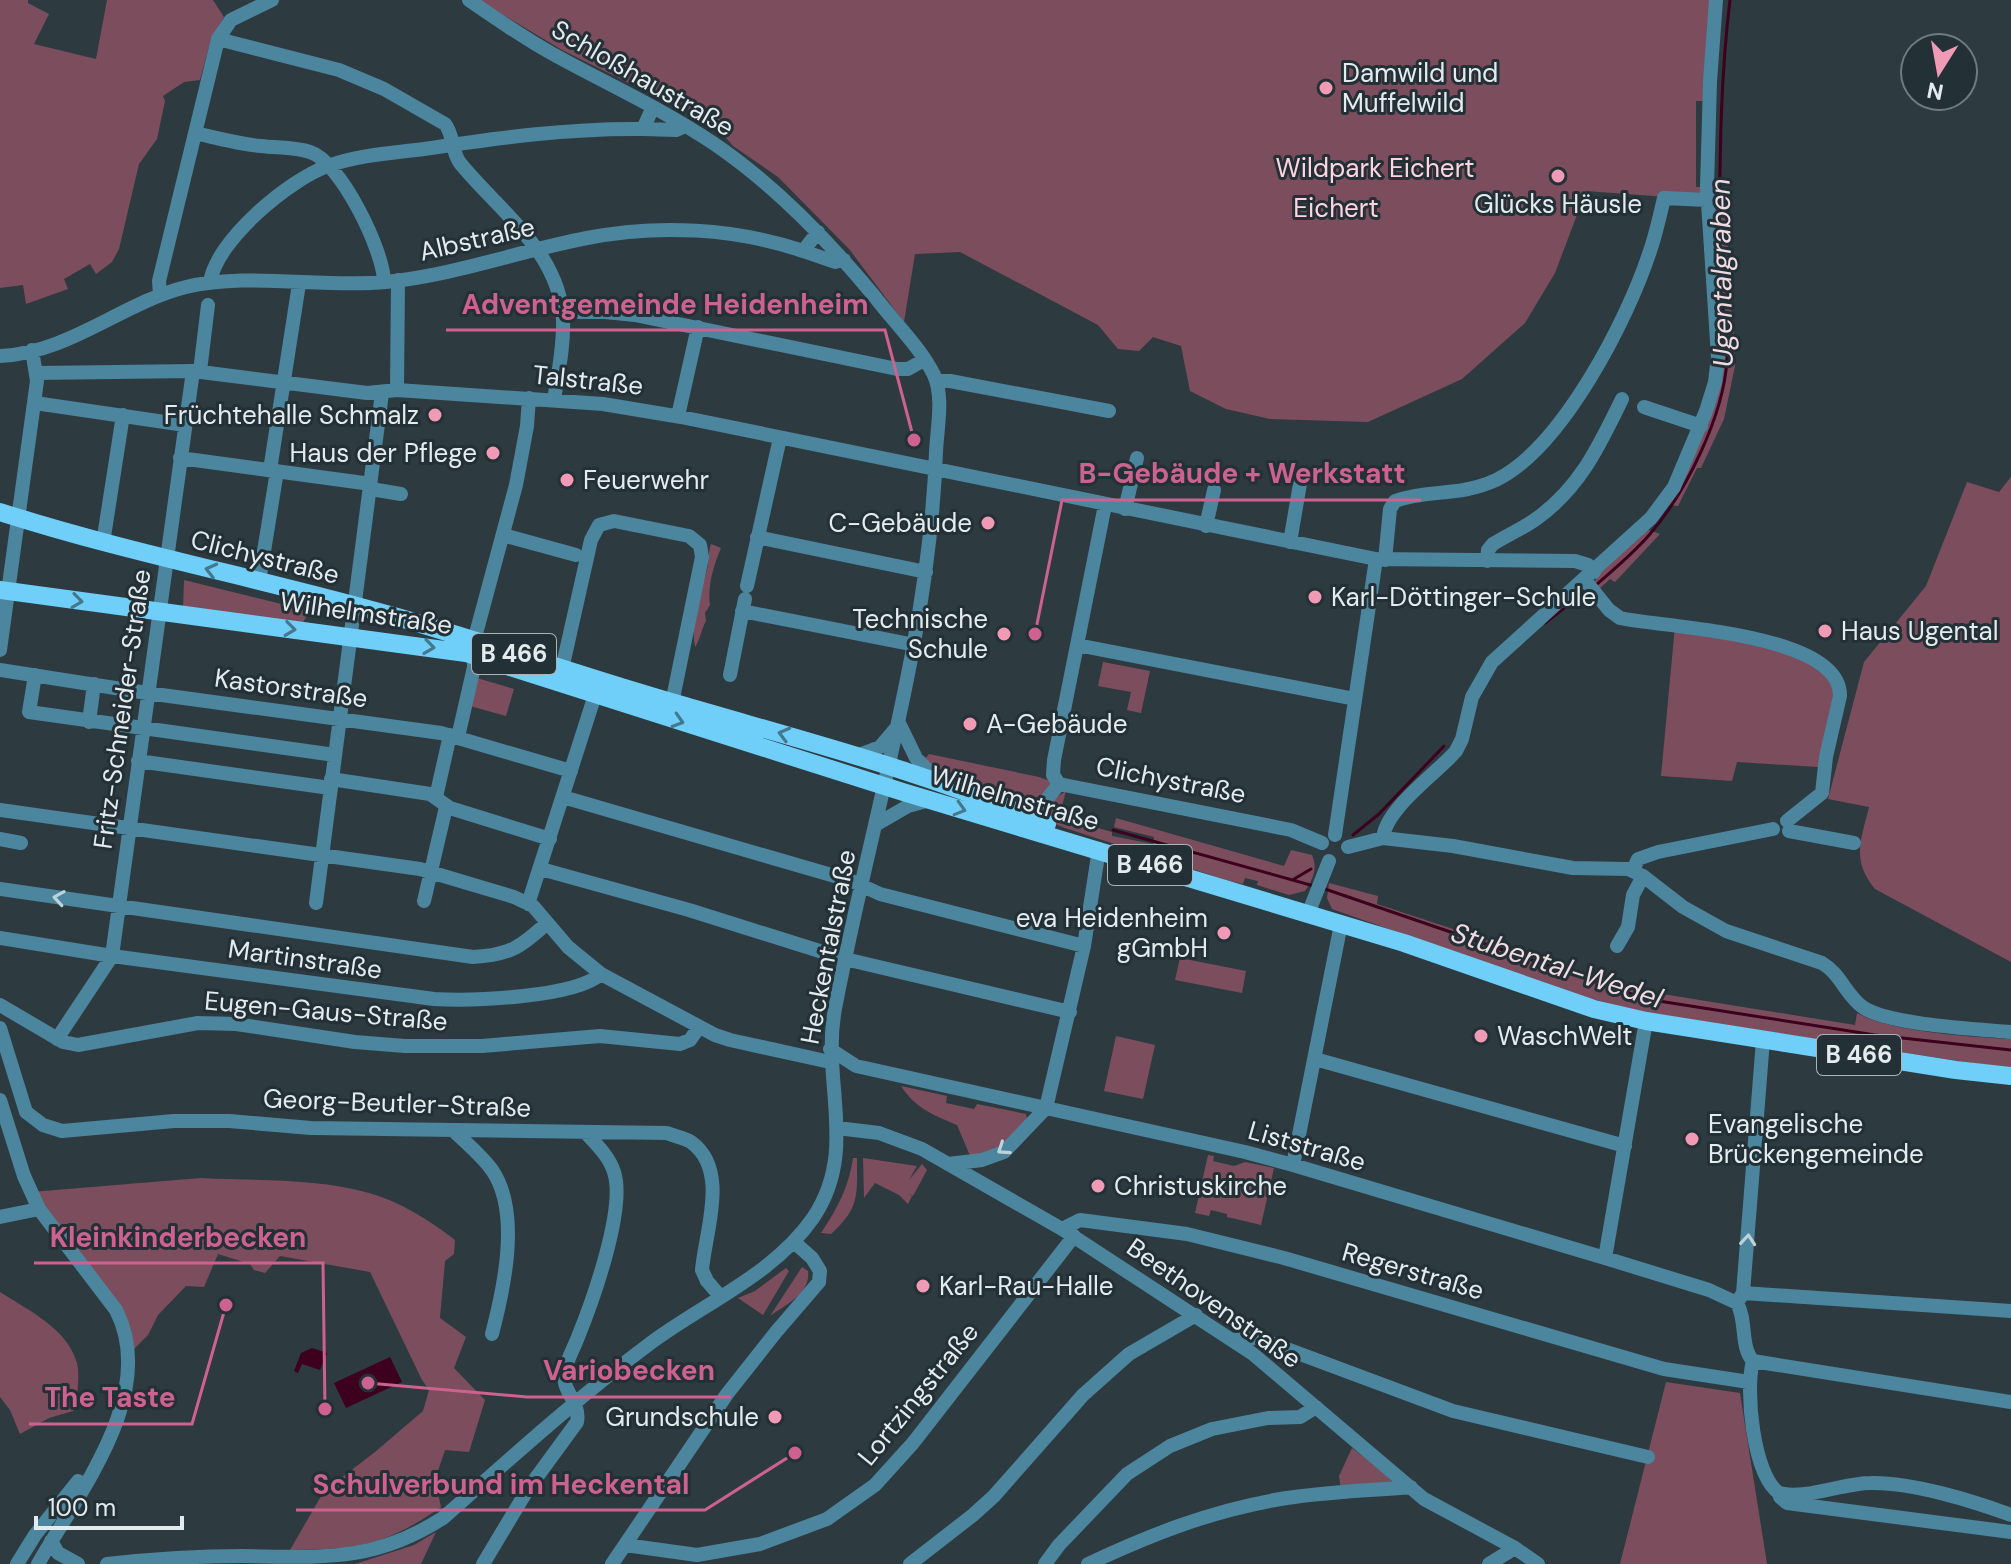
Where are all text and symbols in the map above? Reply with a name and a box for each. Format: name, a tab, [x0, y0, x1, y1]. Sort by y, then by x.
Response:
street label: Schloßhaustraße	[546, 12, 740, 144]
north arrow	[1899, 32, 1979, 112]
place label: Damwild und Muffelwild	[1342, 56, 1498, 120]
text: N	[1925, 75, 1946, 107]
marker: Damwild und Muffelwild	[1317, 79, 1335, 97]
park label: Wildpark Eichert	[1276, 151, 1474, 185]
marker: Glücks Häusle	[1549, 167, 1567, 185]
water label: Ugentalgraben	[1701, 178, 1742, 368]
place label: Glücks Häusle	[1474, 187, 1642, 221]
park label: Eichert	[1293, 191, 1379, 225]
street label: Albstraße	[416, 209, 538, 269]
callout: Adventgemeinde Heidenheim	[446, 278, 885, 330]
text: Adventgemeinde Heidenheim	[461, 286, 869, 323]
street label: Talstraße	[531, 357, 645, 403]
place label: Früchtehalle Schmalz	[164, 398, 419, 432]
marker: Früchtehalle Schmalz	[426, 406, 444, 424]
place label: Haus der Pflege	[290, 436, 477, 470]
marker: Haus der Pflege	[484, 444, 502, 462]
callout: B-Gebäude + Werkstatt	[1062, 448, 1421, 500]
text: B-Gebäude + Werkstatt	[1078, 455, 1406, 492]
place label: Feuerwehr	[583, 463, 709, 497]
marker: Feuerwehr	[558, 471, 576, 489]
place label: C-Gebäude	[828, 506, 972, 540]
marker: C-Gebäude	[979, 514, 997, 532]
street label: Clichystraße	[187, 522, 343, 592]
one-way arrow	[205, 562, 218, 579]
street label: Fritz-Schneider-Straße	[86, 567, 158, 851]
place label: Karl-Döttinger-Schule	[1331, 580, 1596, 614]
street label: Wilhelmstraße	[278, 584, 454, 642]
marker: Karl-Döttinger-Schule	[1306, 588, 1324, 606]
one-way arrow	[70, 592, 84, 609]
place label: Technische Schule	[852, 602, 988, 666]
place label: Haus Ugental	[1841, 614, 1999, 648]
one-way arrow	[284, 620, 297, 637]
marker: Haus Ugental	[1816, 622, 1834, 640]
marker: Technische Schule	[995, 625, 1013, 643]
road number: B 466	[472, 634, 556, 674]
one-way arrow	[422, 638, 436, 655]
street label: Kastorstraße	[212, 660, 370, 716]
place label: A-Gebäude	[986, 707, 1127, 741]
one-way arrow	[671, 712, 684, 728]
marker: A-Gebäude	[961, 715, 979, 733]
one-way arrow	[777, 726, 791, 743]
street label: Clichystraße	[1093, 749, 1249, 811]
street label: Wilhelmstraße	[927, 758, 1103, 838]
one-way arrow	[952, 800, 966, 816]
road number: B 466	[1108, 845, 1192, 885]
street label: Heckentalstraße	[792, 847, 864, 1047]
one-way arrow	[52, 890, 66, 907]
place label: eva Heidenheim gGmbH	[1016, 901, 1208, 965]
water label: Stubental-Wedel	[1446, 914, 1668, 1017]
marker: eva Heidenheim gGmbH	[1215, 924, 1233, 942]
street label: Martinstraße	[226, 931, 384, 987]
street label: Eugen-Gaus-Straße	[203, 983, 449, 1039]
place label: WaschWelt	[1497, 1019, 1633, 1053]
marker: WaschWelt	[1472, 1027, 1490, 1045]
road number: B 466	[1817, 1035, 1901, 1075]
street label: Georg-Beutler-Straße	[262, 1081, 532, 1125]
place label: Evangelische Brückengemeinde	[1708, 1107, 1924, 1171]
street label: Liststraße	[1244, 1113, 1370, 1179]
marker: Evangelische Brückengemeinde	[1683, 1130, 1701, 1148]
one-way arrow	[998, 1139, 1012, 1154]
place label: Christuskirche	[1114, 1169, 1287, 1203]
marker: Christuskirche	[1089, 1177, 1107, 1195]
callout: Kleinkinderbecken	[34, 1211, 323, 1263]
text: Kleinkinderbecken	[50, 1219, 306, 1256]
street label: Beethovenstraße	[1120, 1230, 1308, 1376]
one-way arrow	[1739, 1233, 1756, 1246]
street label: Regerstraße	[1338, 1235, 1488, 1307]
place label: Karl-Rau-Halle	[939, 1269, 1114, 1303]
marker: Karl-Rau-Halle	[914, 1277, 932, 1295]
street label: Lortzingstraße	[850, 1316, 986, 1472]
callout: Variobecken	[527, 1345, 731, 1397]
text: Variobecken	[543, 1352, 715, 1389]
callout: The Taste	[29, 1372, 192, 1424]
text: The Taste	[44, 1379, 176, 1416]
place label: Grundschule	[605, 1400, 759, 1434]
marker: Grundschule	[766, 1408, 784, 1426]
callout: Schulverbund im Heckental	[296, 1458, 705, 1510]
text: Schulverbund im Heckental	[313, 1466, 689, 1503]
scale bar	[36, 1480, 182, 1530]
text: 100 m	[48, 1492, 116, 1523]

